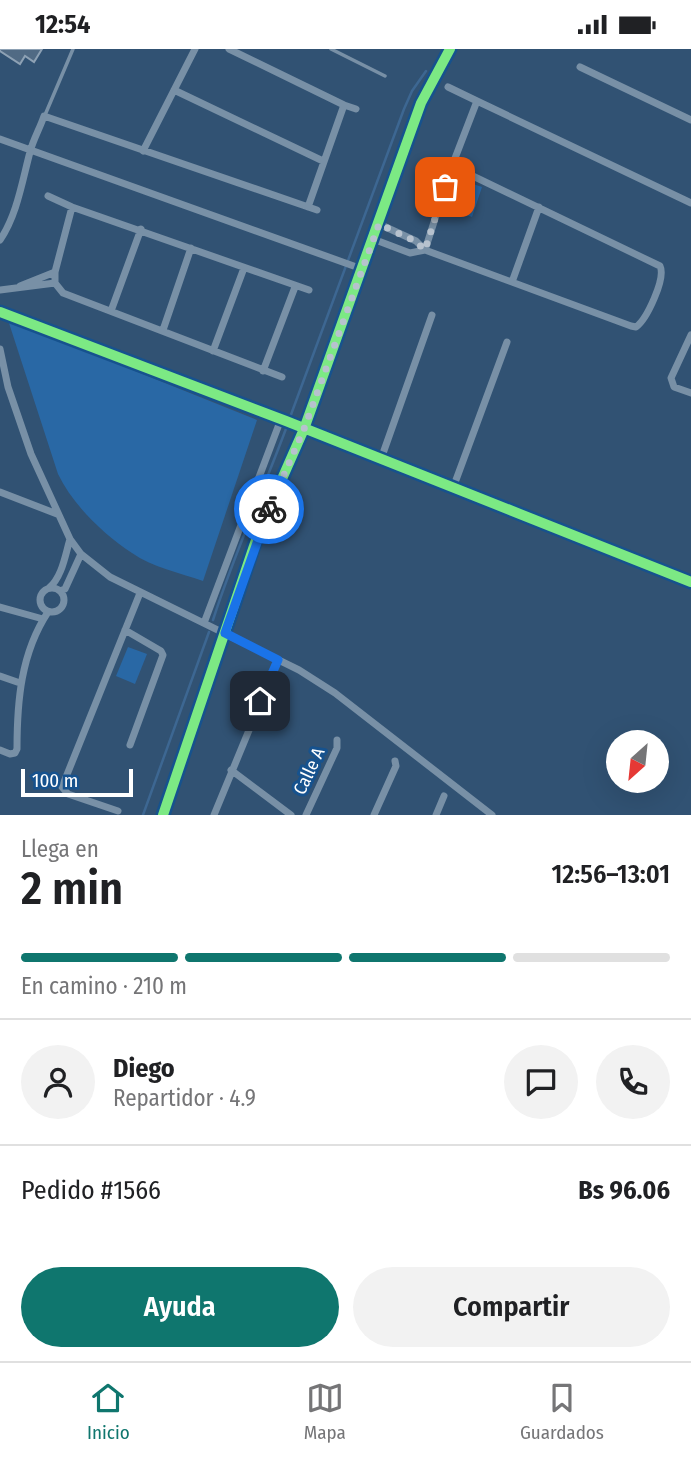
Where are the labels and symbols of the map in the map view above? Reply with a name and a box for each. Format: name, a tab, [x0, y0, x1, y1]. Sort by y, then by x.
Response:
pin	[415, 157, 475, 217]
courier	[234, 474, 304, 544]
pin	[230, 671, 290, 731]
north arrow	[606, 730, 668, 793]
street label: Calle A	[289, 743, 330, 798]
scale bar	[21, 766, 133, 798]

